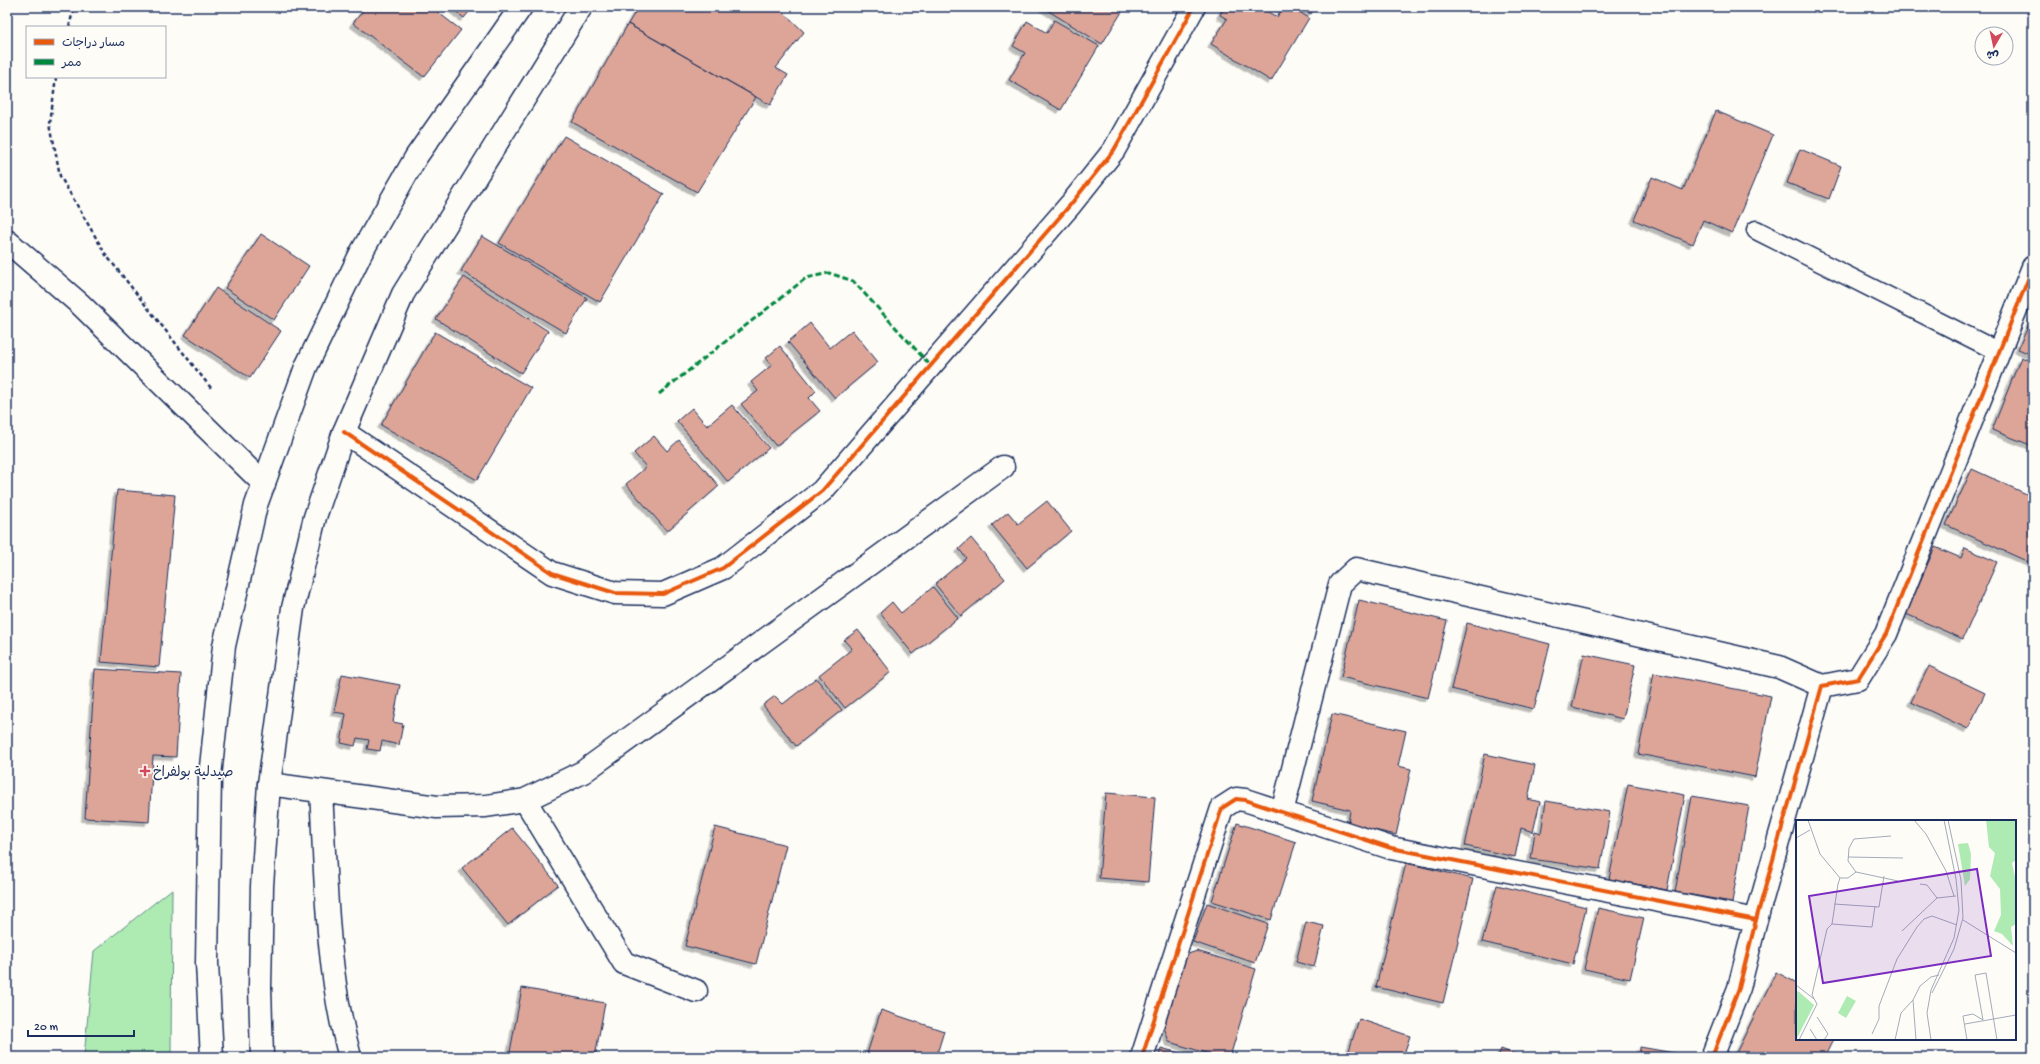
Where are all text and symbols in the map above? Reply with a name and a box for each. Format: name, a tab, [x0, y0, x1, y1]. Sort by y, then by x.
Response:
legend	[26, 26, 166, 78]
north arrow	[1974, 26, 2014, 66]
text: مسار دراجات	[62, 37, 125, 51]
text: ش	[1986, 47, 2000, 61]
text: ممر	[61, 57, 81, 71]
place label: صيدلية بولفراخ	[153, 765, 234, 782]
marker: صيدلية بولفراخ	[140, 766, 150, 776]
inset map	[1796, 820, 2016, 1040]
scale bar	[28, 1012, 134, 1038]
text: 20 m	[34, 1021, 59, 1035]

